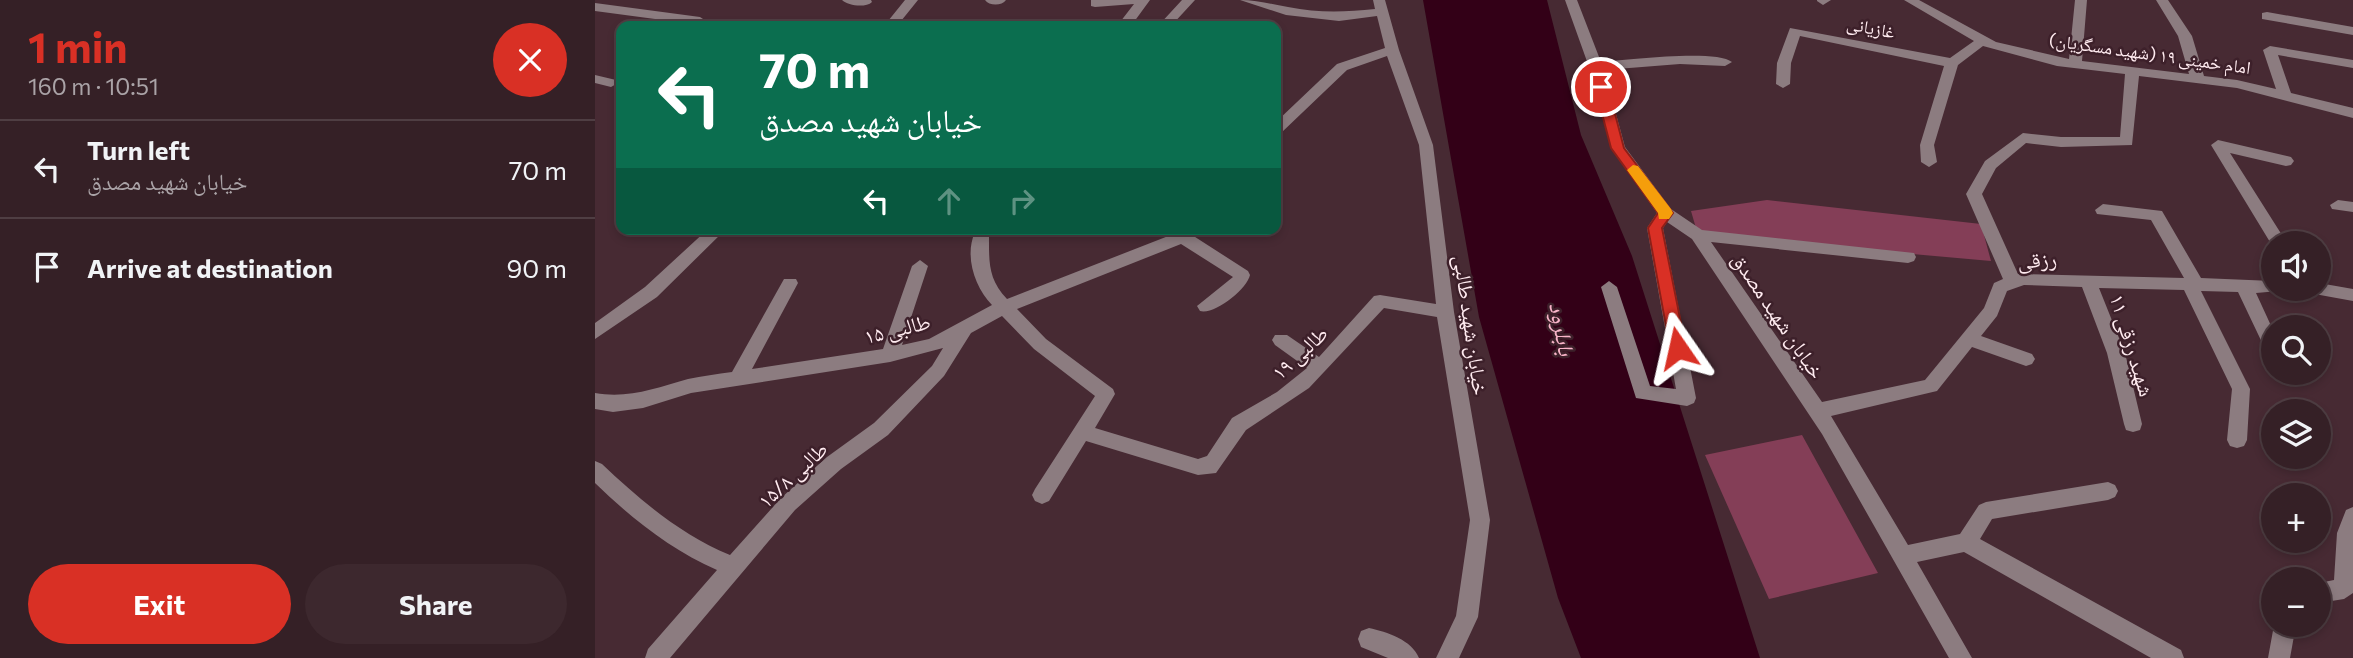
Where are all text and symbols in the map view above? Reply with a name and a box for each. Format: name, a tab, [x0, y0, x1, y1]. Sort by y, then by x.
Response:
street label: غازیانی	[1845, 12, 1897, 43]
text: 1 min	[28, 20, 128, 72]
button: close	[493, 23, 567, 97]
street label: امام خمینی ۱۹ (شهید مسگریان)	[2048, 28, 2252, 80]
text: 70 m	[759, 38, 870, 98]
icon: left	[644, 49, 735, 140]
pin	[1571, 57, 1631, 117]
icon: arrive	[1582, 68, 1620, 106]
text: 160 m · 10:51	[28, 72, 159, 100]
text: خیابان شهید مصدق	[759, 99, 982, 139]
text: Turn left	[87, 134, 190, 165]
icon: left	[28, 150, 66, 188]
text: 70 m	[509, 154, 567, 185]
text: خیابان شهید مصدق	[87, 167, 247, 195]
icon: left	[857, 182, 895, 220]
icon: ahead	[930, 182, 968, 220]
icon: right	[1003, 182, 1041, 220]
map controls	[2261, 231, 2331, 637]
button: sound	[2261, 231, 2331, 301]
street label: رزقی	[2016, 245, 2058, 275]
street label: خیابان شهید مصدق	[1726, 247, 1830, 384]
icon: arrive	[28, 248, 66, 286]
text: Arrive at destination	[87, 252, 333, 283]
text: 90 m	[507, 252, 567, 283]
street label: خیابان شهید طالبی	[1448, 253, 1494, 397]
street label: شهید رزقی ۱۱	[2104, 291, 2160, 400]
water label: بابلرود	[1543, 300, 1582, 359]
street label: طالبی ۱۵	[861, 308, 933, 350]
position arrow	[1641, 311, 1715, 385]
button: search	[2261, 315, 2331, 385]
street label: طالبی ۱۹	[1266, 320, 1333, 385]
button: layers	[2261, 399, 2331, 469]
street label: طالبی ۱۵/۸	[752, 436, 833, 514]
button: +	[2261, 483, 2331, 553]
button: Exit	[28, 564, 291, 644]
button: Share	[305, 564, 567, 644]
button: −	[2261, 567, 2331, 637]

